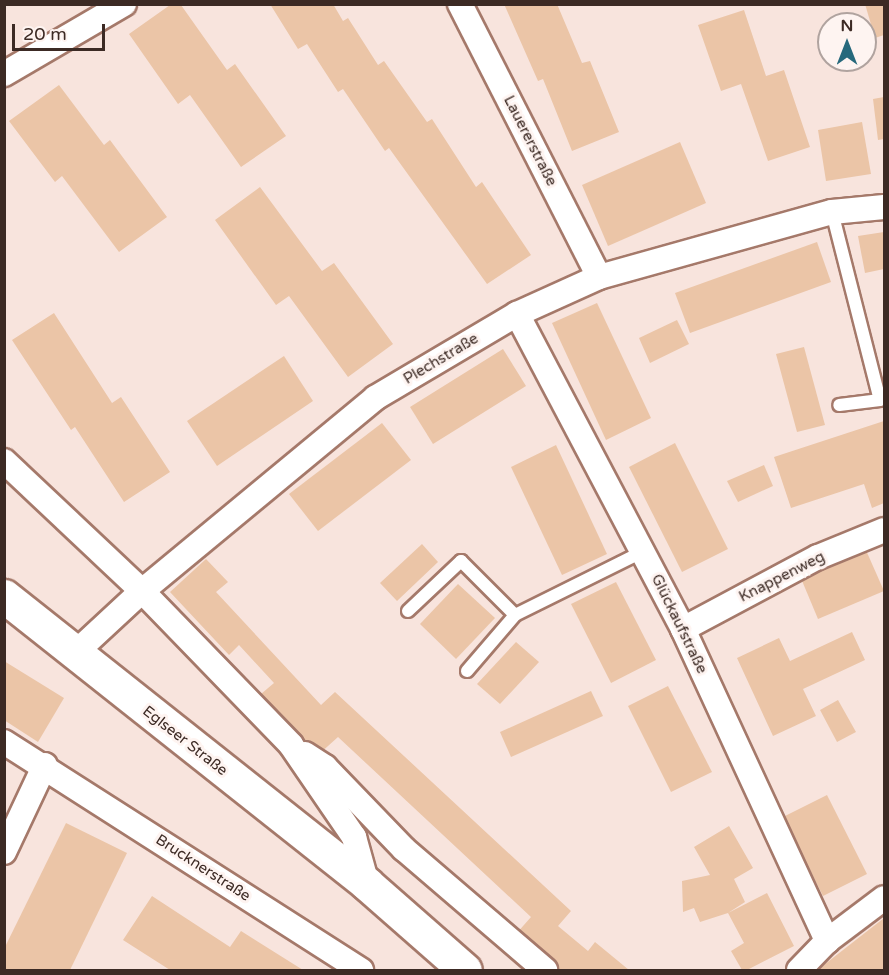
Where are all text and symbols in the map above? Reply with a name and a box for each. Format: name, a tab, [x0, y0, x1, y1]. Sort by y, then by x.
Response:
scale bar	[15, 12, 108, 50]
north arrow	[817, 12, 877, 72]
text: N	[841, 16, 853, 36]
text: 20 m	[23, 23, 67, 45]
street label: Lauererstraße	[499, 93, 561, 189]
street label: Plechstraße	[400, 330, 482, 388]
street label: Knappenweg	[736, 548, 828, 606]
street label: Glückaufstraße	[647, 571, 711, 677]
street label: Eglseer Straße	[139, 702, 231, 780]
street label: Brucknerstraße	[152, 831, 254, 905]

